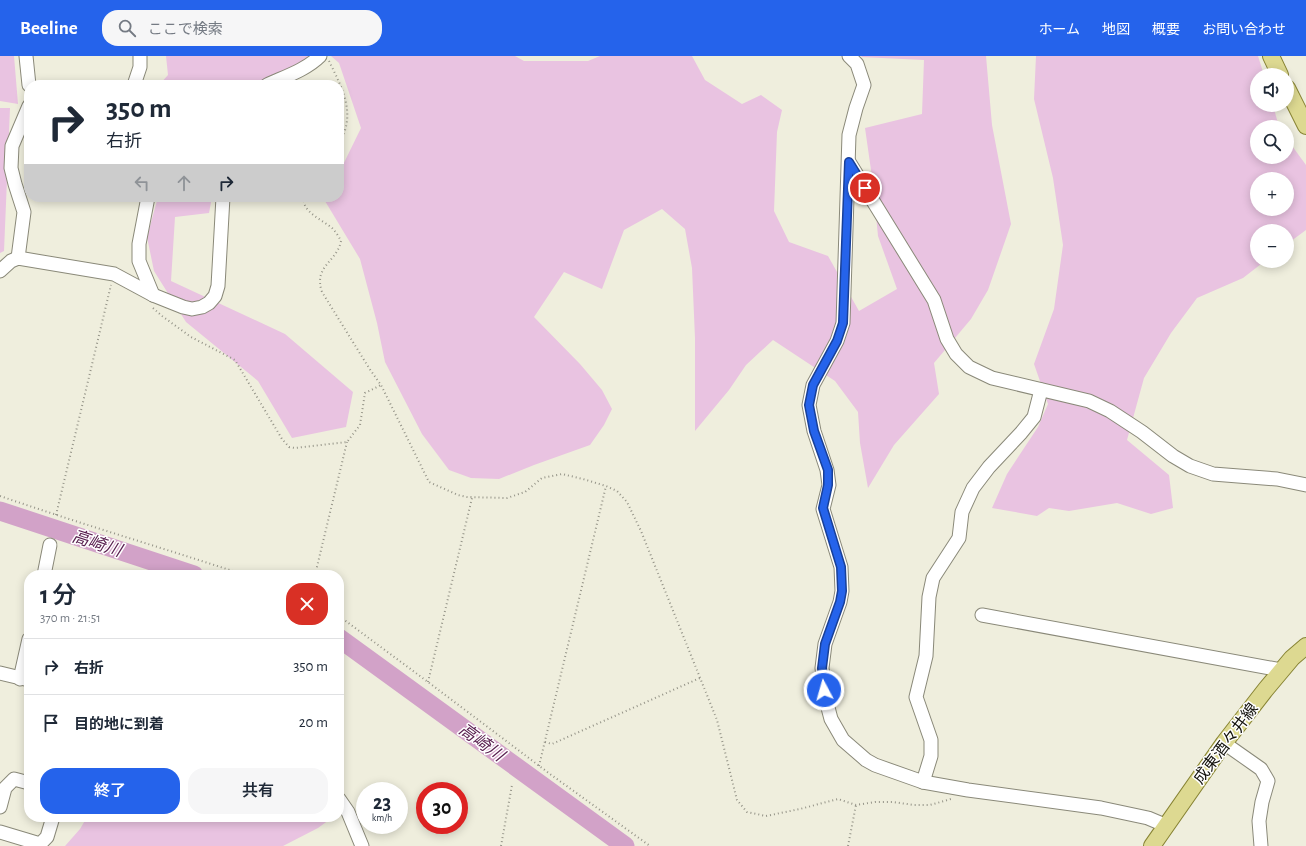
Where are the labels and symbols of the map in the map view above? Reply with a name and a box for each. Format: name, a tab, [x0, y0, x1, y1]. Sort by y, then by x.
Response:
pin	[848, 171, 882, 205]
water label: 高崎川	[70, 527, 126, 560]
position arrow	[803, 669, 845, 711]
street label: 成東酒々井線	[1190, 700, 1261, 787]
water label: 高崎川	[456, 720, 510, 765]
speed limit sign: 30	[416, 782, 468, 834]

